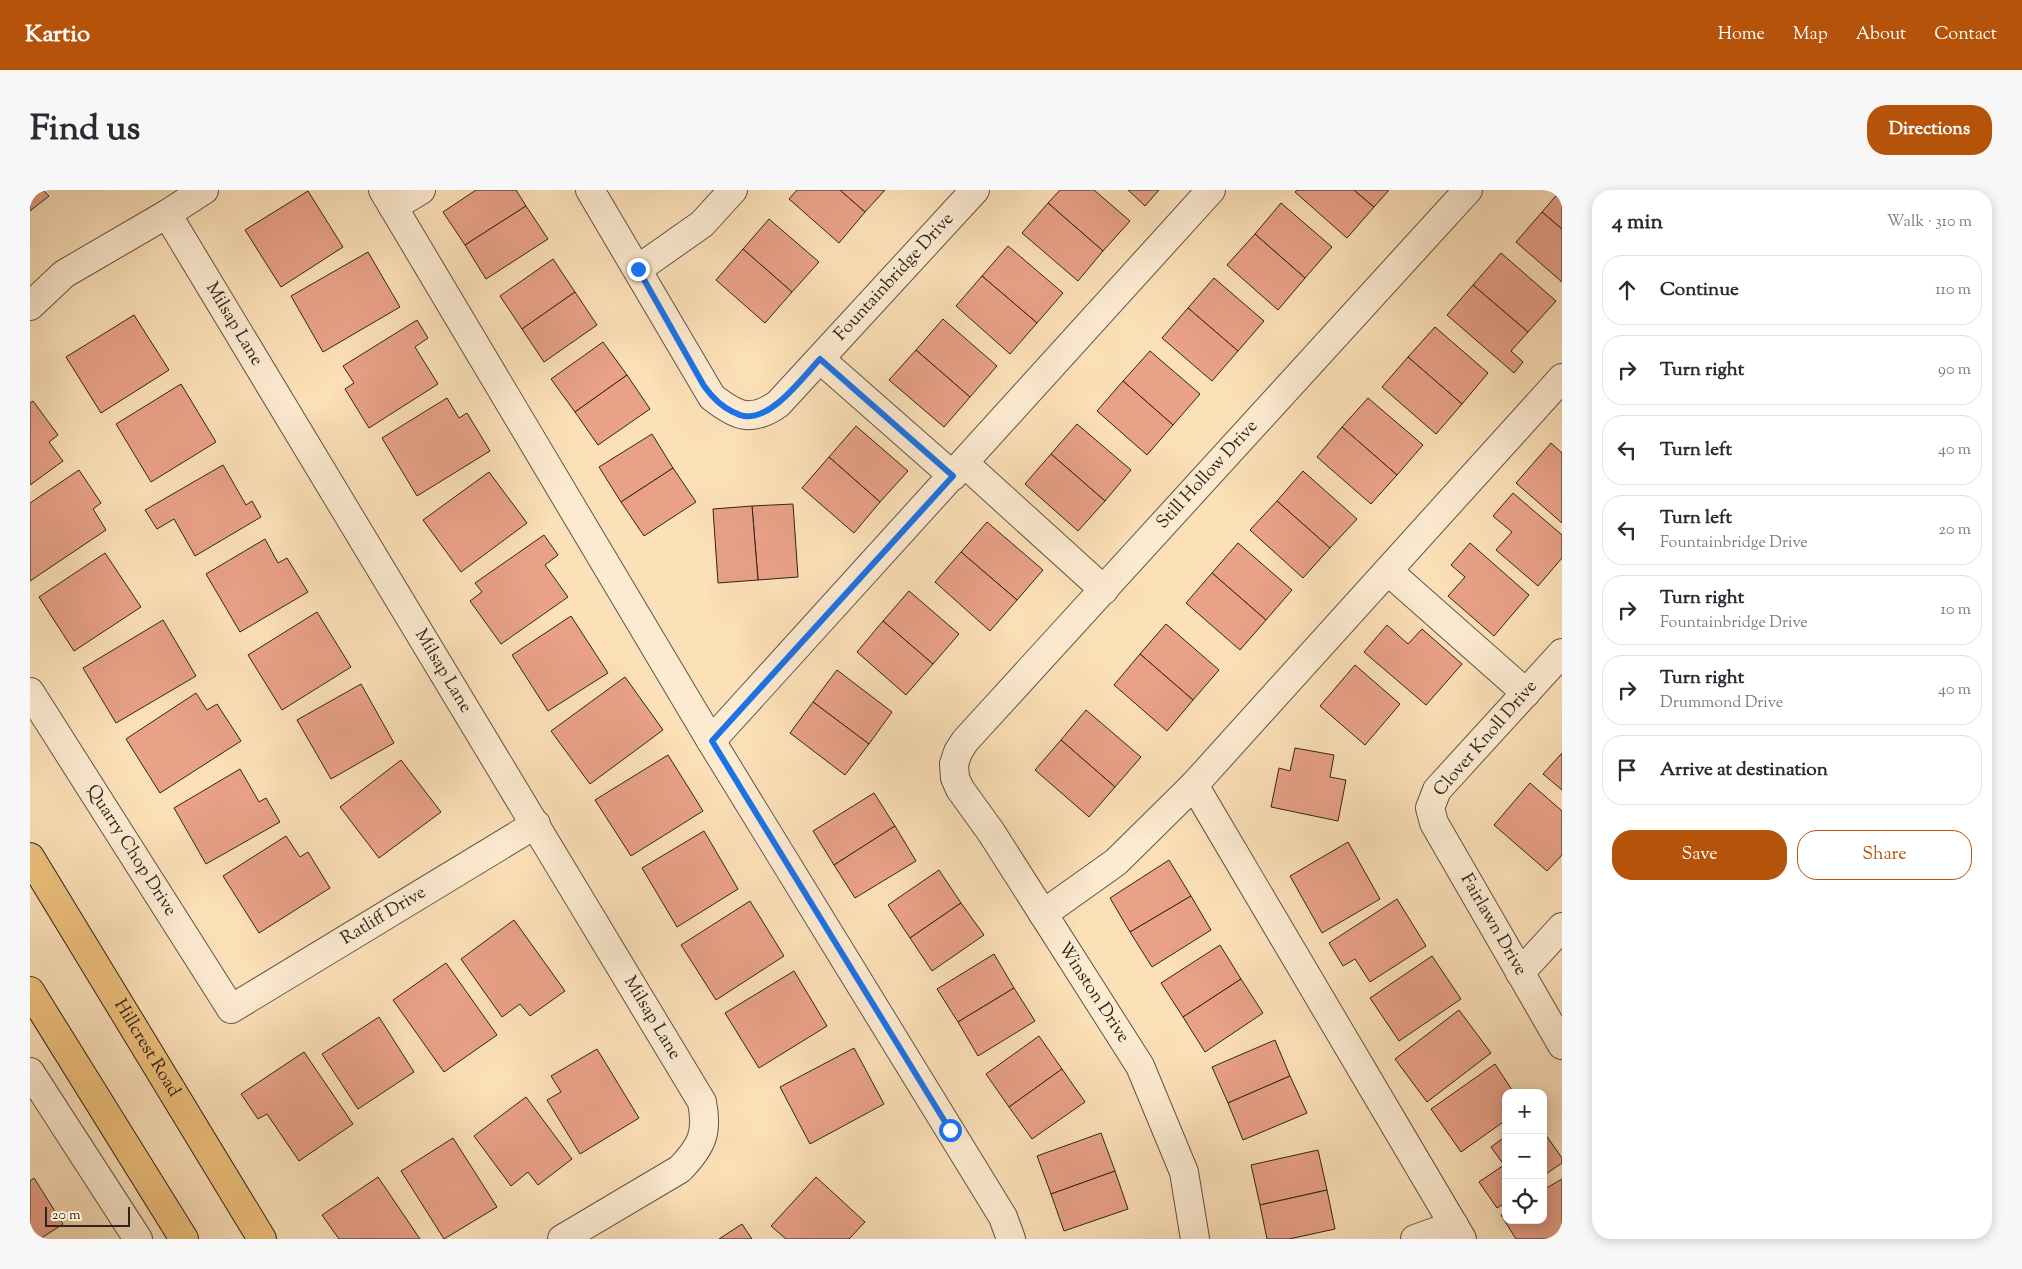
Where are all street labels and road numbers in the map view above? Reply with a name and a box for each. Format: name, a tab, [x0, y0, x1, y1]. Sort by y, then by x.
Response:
street label: Fountainbridge Drive	[829, 207, 961, 347]
street label: Milsap Lane	[198, 278, 269, 371]
street label: Still Hollow Drive	[1151, 415, 1265, 535]
street label: Milsap Lane	[407, 625, 478, 718]
street label: Clover Knoll Drive	[1428, 675, 1544, 803]
street label: Quarry Chop Drive	[79, 780, 182, 922]
street label: Fairlawn Drive	[1453, 869, 1533, 981]
street label: Ratliff Drive	[336, 880, 431, 952]
street label: Winston Drive	[1051, 937, 1135, 1049]
street label: Milsap Lane	[616, 971, 687, 1065]
street label: Hillcrest Road	[107, 995, 186, 1102]

